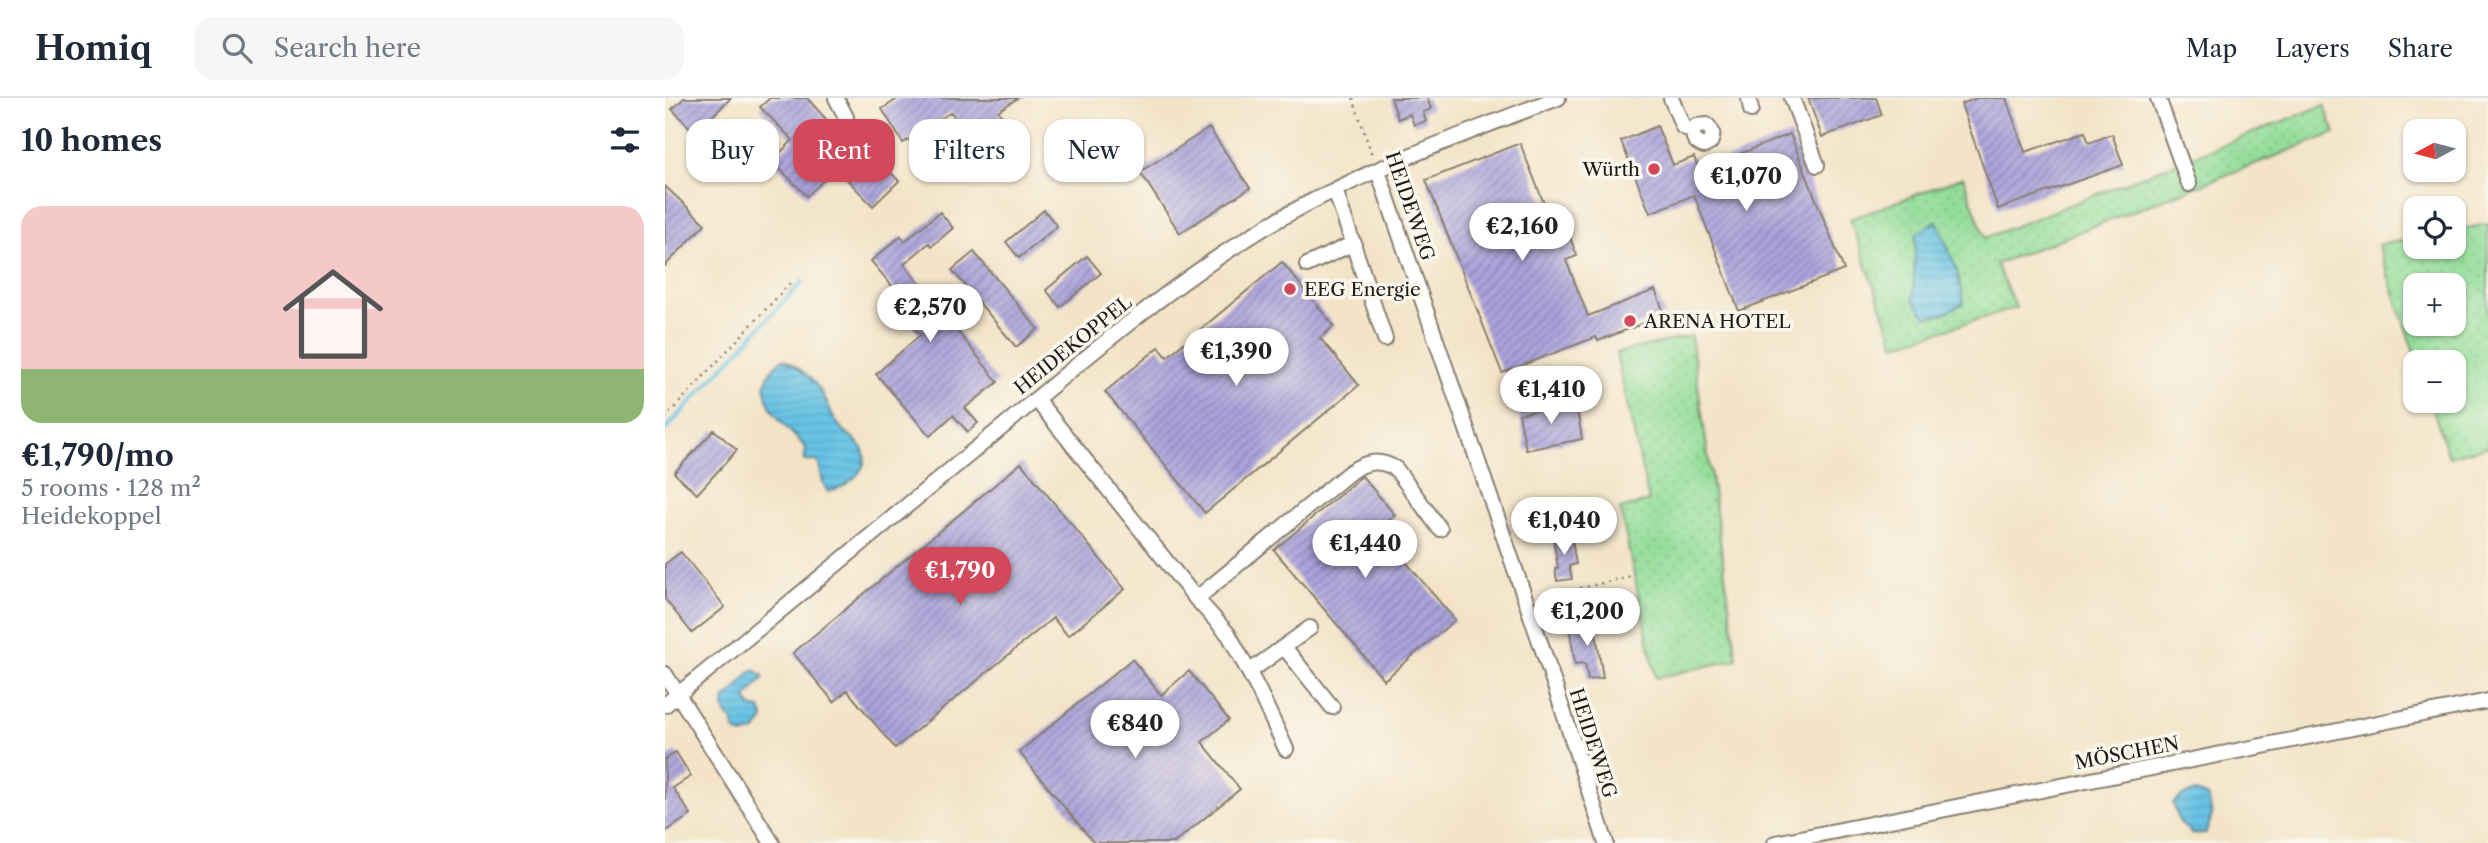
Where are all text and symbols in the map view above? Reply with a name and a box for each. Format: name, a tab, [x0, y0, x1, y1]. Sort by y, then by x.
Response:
search box	[194, 17, 684, 80]
text: Homiq	[35, 28, 152, 69]
icon: search	[218, 29, 256, 67]
text: Search here	[274, 32, 421, 64]
text: Map	[2186, 34, 2237, 63]
text: Layers	[2275, 34, 2350, 63]
text: Share	[2388, 34, 2453, 63]
chip: Buy	[686, 119, 779, 182]
chip: Rent	[793, 119, 895, 182]
chip: Filters	[909, 119, 1030, 182]
chip: New	[1044, 119, 1144, 182]
north arrow	[2403, 119, 2466, 182]
map controls	[2403, 119, 2466, 413]
icon: filters	[606, 121, 644, 159]
text: 10 homes	[21, 122, 162, 159]
street label: HEIDEWEG	[1381, 148, 1439, 264]
pin: €1,070	[1689, 153, 1803, 213]
place label: Würth	[1581, 158, 1640, 181]
marker: Würth	[1646, 161, 1662, 177]
text: €1,070	[1710, 162, 1782, 190]
button: locate	[2403, 196, 2466, 259]
pin: €2,160	[1465, 204, 1579, 263]
text: €2,160	[1485, 212, 1559, 240]
icon: home	[270, 251, 396, 377]
button: +	[2403, 273, 2466, 336]
place label: EEG Energie	[1304, 278, 1421, 301]
marker: EEG Energie	[1282, 281, 1298, 297]
pin: €2,570	[873, 285, 987, 344]
street label: HEIDEKOPPEL	[1010, 290, 1137, 399]
text: €2,570	[893, 293, 967, 321]
place label: ARENA HOTEL	[1643, 310, 1791, 333]
marker: ARENA HOTEL	[1622, 313, 1638, 329]
pin: €1,390	[1179, 328, 1293, 388]
text: €1,390	[1200, 337, 1272, 365]
button: −	[2403, 350, 2466, 413]
pin: €1,410	[1494, 366, 1608, 426]
text: €1,410	[1516, 375, 1586, 403]
text: €1,790/mo	[21, 437, 174, 474]
text: 5 rooms · 128 m²	[21, 474, 201, 502]
pin: €1,040	[1507, 498, 1621, 557]
text: Heidekoppel	[21, 502, 162, 530]
text: €1,040	[1527, 506, 1601, 534]
pin: €1,440	[1308, 520, 1422, 580]
text: €1,440	[1328, 529, 1402, 557]
pin: €1,790	[903, 547, 1017, 607]
text: €1,790	[924, 556, 996, 584]
pin: €1,200	[1530, 588, 1644, 648]
text: €1,200	[1550, 597, 1624, 625]
street label: HEIDEWEG	[1564, 685, 1622, 801]
pin: €840	[1094, 700, 1176, 760]
text: €840	[1106, 709, 1164, 737]
street label: MÖSCHEN	[2073, 732, 2181, 774]

